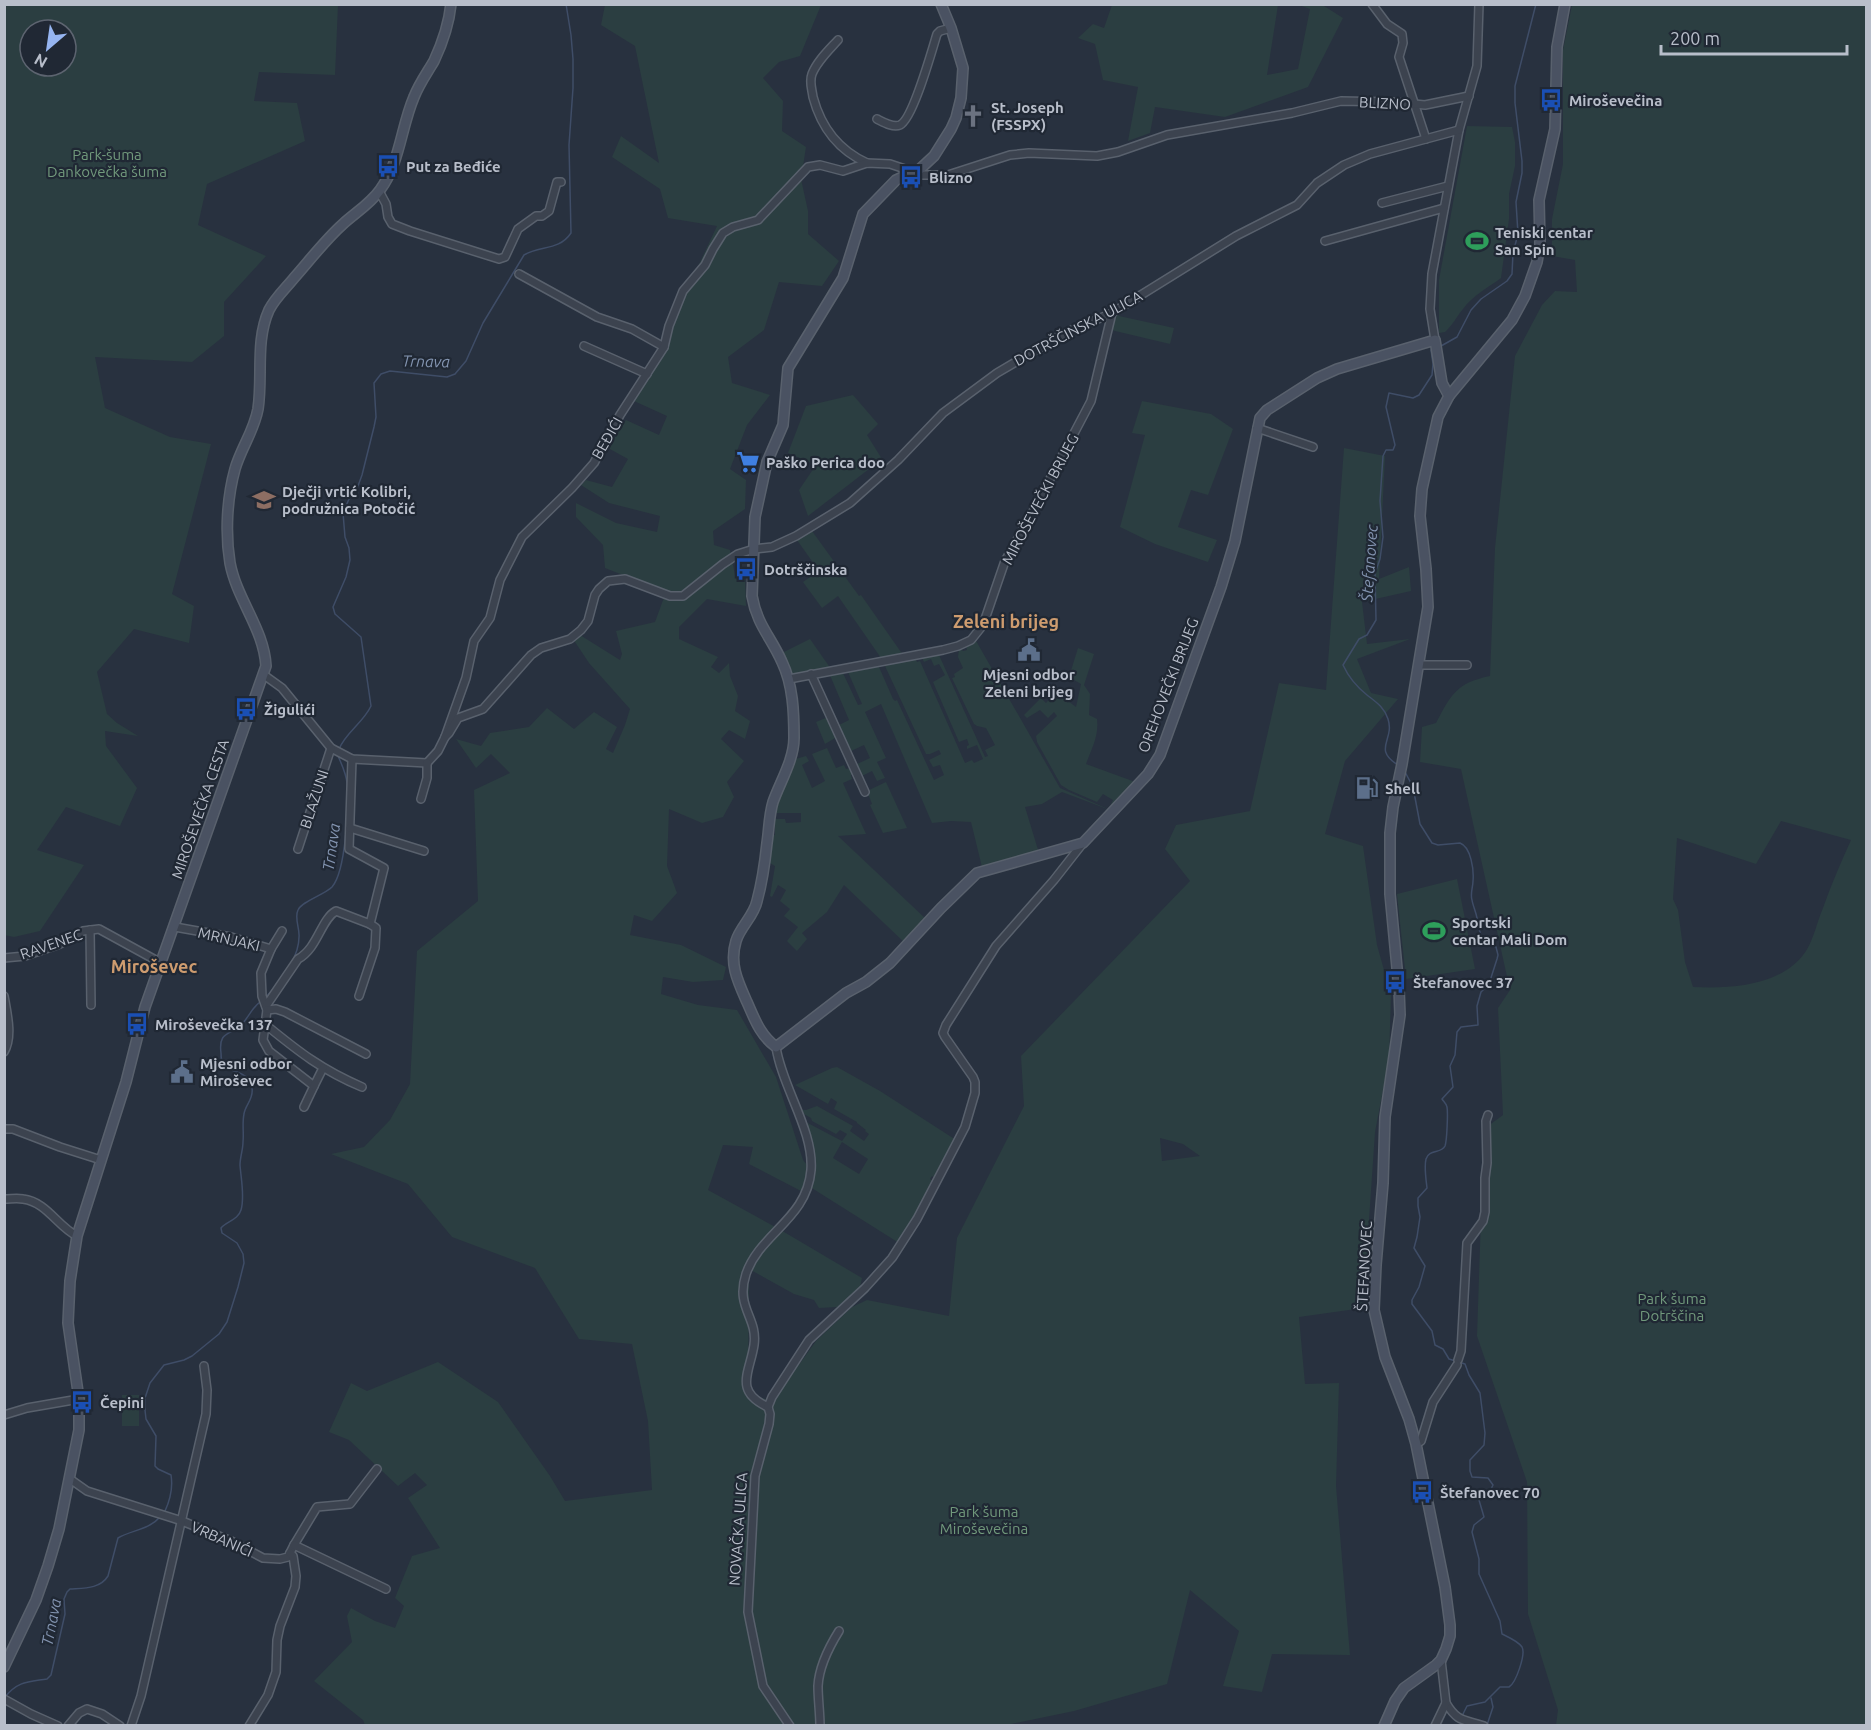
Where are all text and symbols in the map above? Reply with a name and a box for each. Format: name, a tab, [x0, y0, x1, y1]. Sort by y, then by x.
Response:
north arrow	[18, 18, 78, 78]
scale bar	[1661, 18, 1847, 56]
text: 200 m	[1670, 28, 1720, 48]
text: N	[31, 50, 50, 72]
bus stop icon: Miroševečina	[1538, 87, 1564, 113]
place label: Miroševečina	[1569, 92, 1662, 109]
street label: BLIZNO	[1359, 93, 1411, 113]
place label: St. Joseph (FSSPX)	[991, 99, 1064, 133]
church icon: St. Joseph (FSSPX)	[960, 103, 986, 129]
park label: Park-šuma Dankovečka šuma	[47, 146, 167, 180]
bus stop icon: Put za Beđiće	[375, 153, 401, 179]
place label: Put za Beđiće	[406, 158, 501, 175]
bus stop icon: Blizno	[898, 164, 924, 190]
place label: Blizno	[929, 169, 973, 186]
place label: Teniski centar San Spin	[1495, 224, 1594, 258]
sports icon: Teniski centar San Spin	[1464, 228, 1490, 254]
street label: DOTRŠČINSKA ULICA	[1011, 287, 1145, 369]
water label: Trnava	[402, 352, 450, 370]
street label: BEĐIĆI	[588, 414, 626, 462]
street label: MIROŠEVEČKI BRIJEG	[998, 431, 1082, 567]
supermarket icon: Paško Perica doo	[735, 449, 761, 475]
place label: Paško Perica doo	[766, 454, 885, 471]
place label: Dječji vrtić Kolibri, podružnica Potočić	[282, 483, 416, 517]
school or university icon: Dječji vrtić Kolibri, podružnica Potočić	[251, 487, 277, 513]
water label: Štefanovec	[1356, 523, 1381, 603]
bus stop icon: Dotrščinska	[733, 556, 759, 582]
place label: Dotrščinska	[764, 561, 848, 578]
district label: Zeleni brijeg	[953, 611, 1059, 631]
street label: OREHOVEČKI BRIJEG	[1134, 615, 1202, 755]
public building icon: Mjesni odbor Zeleni brijeg	[1016, 637, 1042, 663]
place label: Mjesni odbor Zeleni brijeg	[983, 666, 1076, 700]
bus stop icon: Žigulići	[233, 696, 259, 722]
place label: Žigulići	[264, 701, 315, 718]
street label: MIROŠEVEČKA CESTA	[168, 737, 232, 881]
street label: BLAŽUNI	[297, 767, 331, 831]
fuel station icon: Shell	[1354, 775, 1380, 801]
place label: Shell	[1385, 780, 1420, 797]
water label: Trnava	[319, 822, 343, 872]
place label: Sportski centar Mali Dom	[1452, 914, 1567, 948]
sports icon: Sportski centar Mali Dom	[1421, 918, 1447, 944]
street label: MRNJAKI	[196, 924, 262, 954]
street label: RAVENEC	[18, 925, 84, 963]
district label: Miroševec	[111, 956, 197, 976]
bus stop icon: Štefanovec 37	[1382, 969, 1408, 995]
place label: Štefanovec 37	[1413, 974, 1513, 991]
bus stop icon: Miroševečka 137	[124, 1011, 150, 1037]
place label: Miroševečka 137	[155, 1016, 273, 1033]
place label: Mjesni odbor Miroševec	[200, 1055, 293, 1089]
public building icon: Mjesni odbor Miroševec	[169, 1059, 195, 1085]
street label: ŠTEFANOVEC	[1353, 1220, 1375, 1312]
park label: Park šuma Dotrščina	[1638, 1290, 1706, 1324]
bus stop icon: Čepini	[69, 1389, 95, 1415]
place label: Čepini	[100, 1394, 144, 1411]
street label: NOVAČKA ULICA	[726, 1472, 750, 1586]
bus stop icon: Štefanovec 70	[1409, 1479, 1435, 1505]
place label: Štefanovec 70	[1440, 1484, 1540, 1501]
park label: Park šuma Miroševečina	[940, 1503, 1028, 1537]
street label: VRBANIĆI	[189, 1518, 255, 1560]
water label: Trnava	[38, 1596, 64, 1647]

